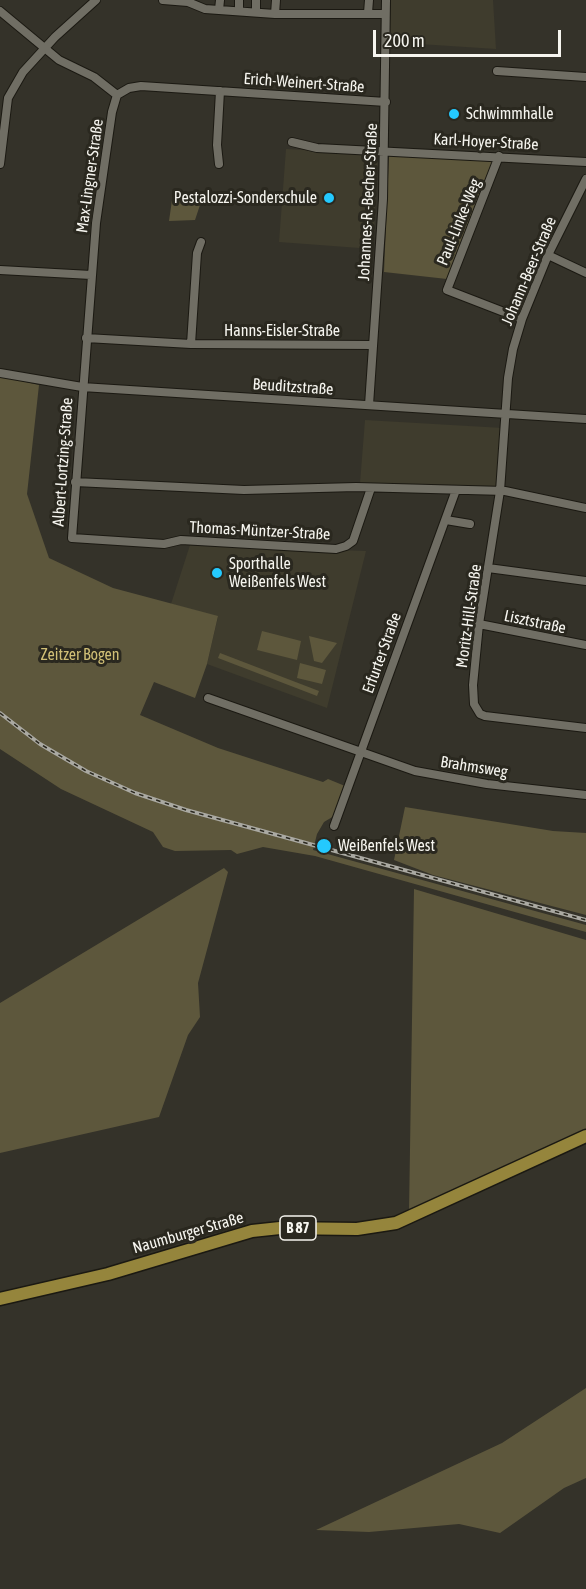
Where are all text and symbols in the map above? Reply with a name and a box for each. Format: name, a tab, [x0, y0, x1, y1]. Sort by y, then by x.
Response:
scale bar	[376, 18, 564, 56]
text: 200 m	[384, 30, 425, 51]
street label: Erich-Weinert-Straße	[243, 69, 365, 97]
place label: Schwimmhalle	[466, 104, 553, 124]
marker: Schwimmhalle	[447, 107, 461, 121]
street label: Max-Lingner-Straße	[73, 118, 107, 234]
street label: Johannes-R.-Becher-Straße	[354, 123, 382, 281]
street label: Karl-Hoyer-Straße	[433, 130, 539, 154]
street label: Paul-Linke-Weg	[433, 176, 485, 268]
place label: Pestalozzi-Sonderschule	[174, 188, 317, 208]
marker: Pestalozzi-Sonderschule	[322, 191, 336, 205]
street label: Johann-Beer-Straße	[497, 214, 561, 328]
street label: Hanns-Eisler-Straße	[224, 321, 340, 341]
street label: Beuditzstraße	[252, 375, 334, 399]
street label: Albert-Lortzing-Straße	[49, 397, 77, 527]
street label: Thomas-Müntzer-Straße	[189, 518, 331, 544]
place label: Sporthalle Weißenfels West	[229, 554, 326, 592]
street label: Moritz-Hill-Straße	[452, 563, 486, 669]
marker: Sporthalle Weißenfels West	[210, 566, 224, 580]
street label: Lisztstraße	[502, 606, 568, 638]
street label: Erfurter Straße	[359, 610, 405, 696]
park label: Zeitzer Bogen	[40, 645, 120, 665]
street label: Brahmsweg	[439, 752, 509, 782]
place label: Weißenfels West	[338, 836, 435, 856]
marker: Weißenfels West	[315, 837, 333, 855]
street label: Naumburger Straße	[130, 1208, 246, 1258]
road number: B 87	[280, 1216, 316, 1240]

